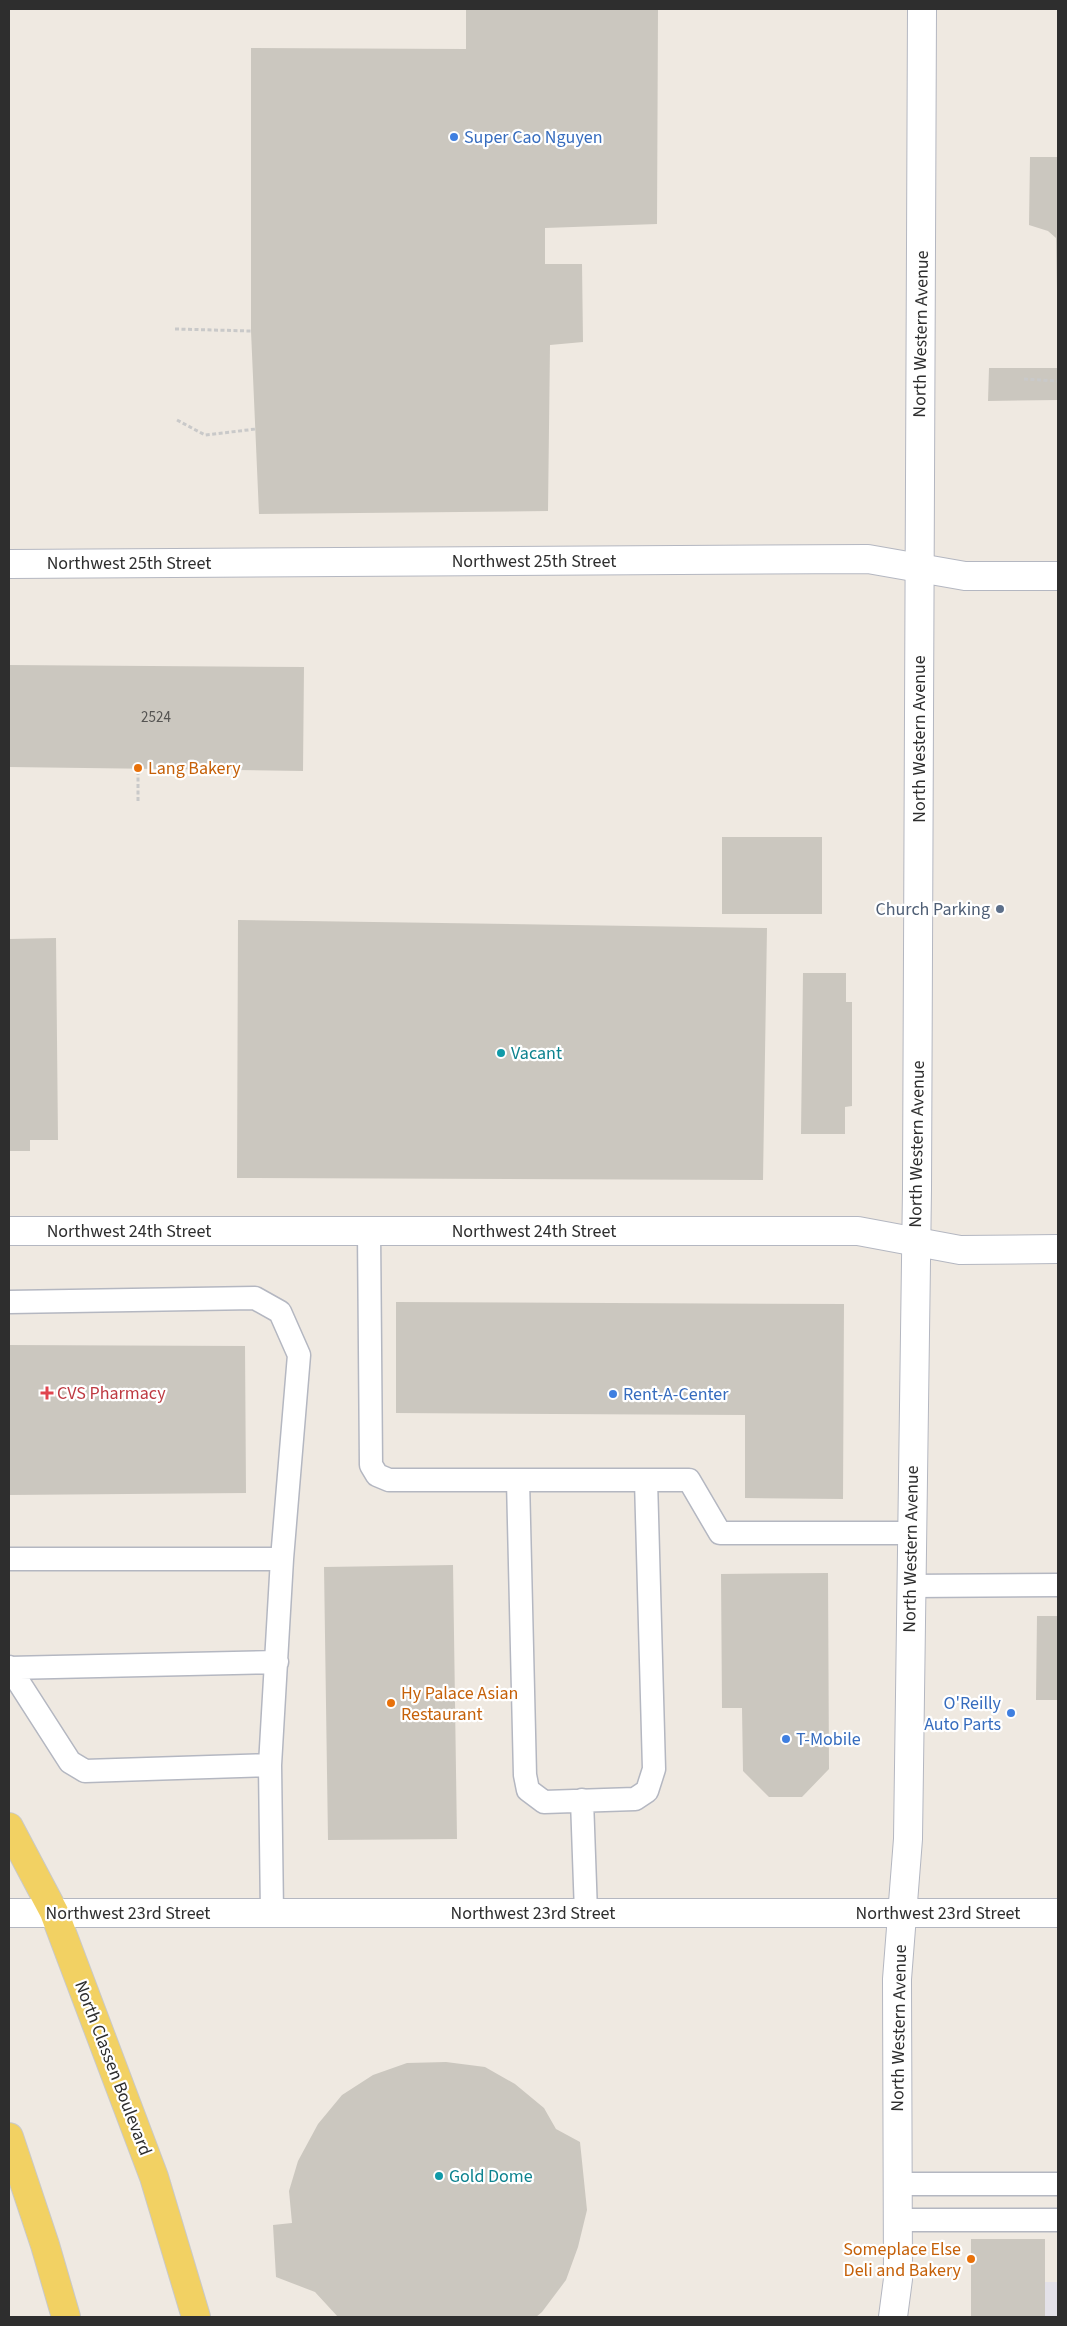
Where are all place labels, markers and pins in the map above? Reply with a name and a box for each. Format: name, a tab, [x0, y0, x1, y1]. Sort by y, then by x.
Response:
place label: Super Cao Nguyen	[464, 125, 603, 150]
marker: Super Cao Nguyen	[448, 131, 460, 143]
place label: Lang Bakery	[148, 756, 241, 781]
marker: Lang Bakery	[132, 762, 144, 774]
place label: Church Parking	[875, 897, 990, 922]
marker: Church Parking	[994, 903, 1006, 915]
place label: Vacant	[511, 1041, 562, 1066]
marker: Vacant	[495, 1047, 507, 1059]
place label: CVS Pharmacy	[57, 1381, 166, 1406]
place label: Rent-A-Center	[623, 1382, 729, 1407]
marker: CVS Pharmacy	[41, 1387, 53, 1399]
marker: Rent-A-Center	[607, 1388, 619, 1400]
place label: Hy Palace Asian Restaurant	[401, 1681, 518, 1727]
place label: O'Reilly Auto Parts	[924, 1691, 1002, 1737]
marker: Hy Palace Asian Restaurant	[385, 1697, 397, 1709]
marker: O'Reilly Auto Parts	[1005, 1707, 1017, 1719]
place label: T-Mobile	[796, 1727, 861, 1752]
marker: T-Mobile	[780, 1733, 792, 1745]
place label: Gold Dome	[449, 2164, 533, 2189]
marker: Gold Dome	[433, 2170, 445, 2182]
place label: Someplace Else Deli and Bakery	[843, 2237, 962, 2283]
marker: Someplace Else Deli and Bakery	[965, 2253, 977, 2265]

